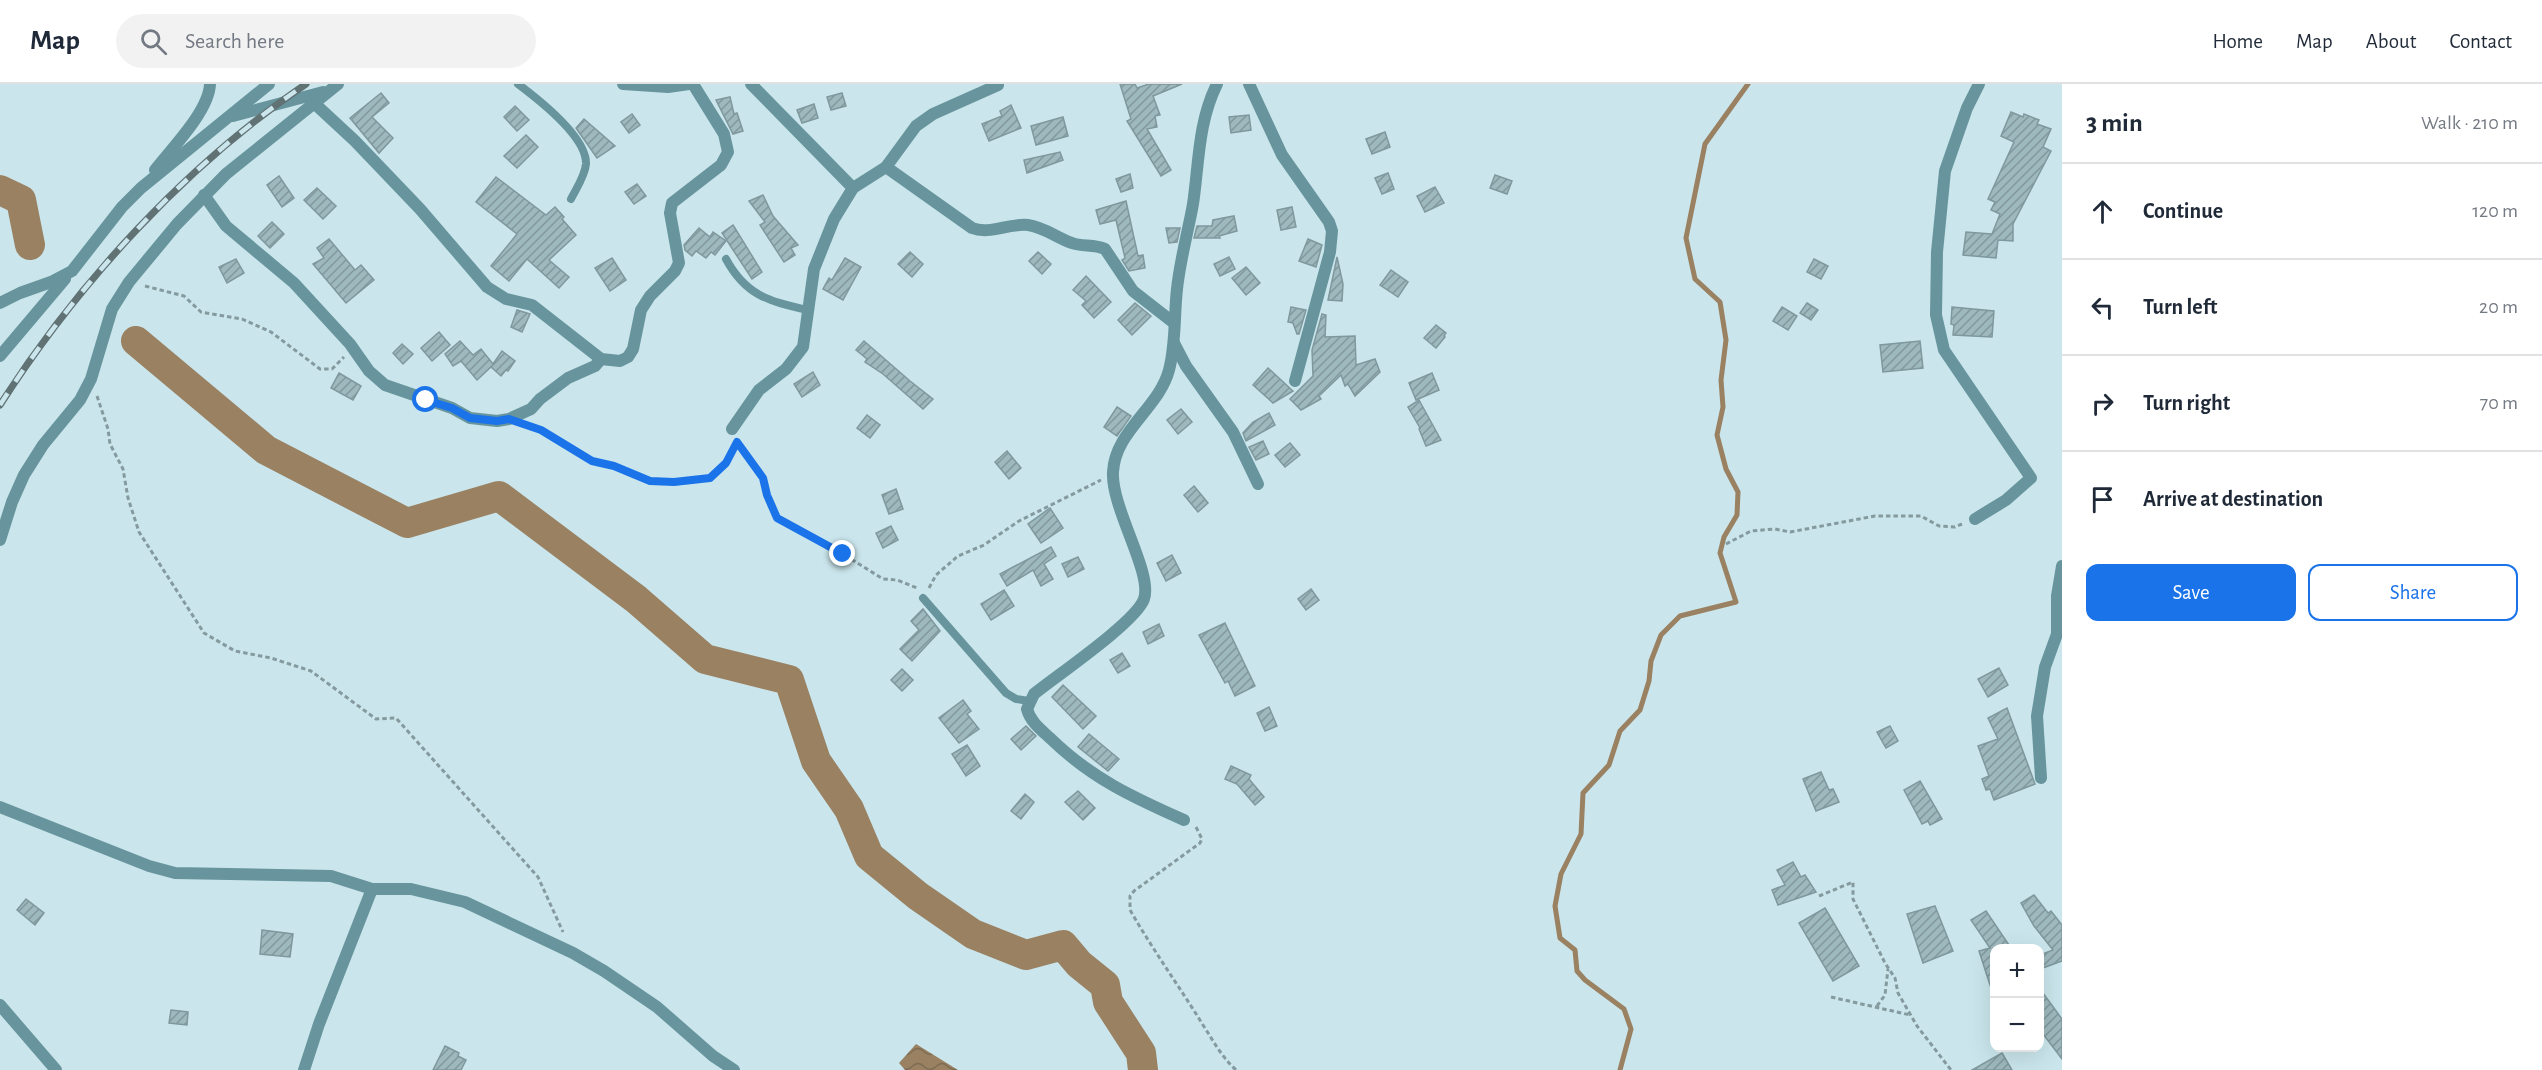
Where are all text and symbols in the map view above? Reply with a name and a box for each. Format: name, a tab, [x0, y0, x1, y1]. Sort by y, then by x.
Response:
search box	[116, 14, 536, 68]
icon: search	[137, 25, 170, 58]
text: Map	[30, 27, 80, 55]
text: Search here	[185, 30, 284, 52]
text: Home	[2212, 31, 2263, 52]
text: Map	[2296, 31, 2333, 52]
text: About	[2366, 31, 2416, 52]
text: Contact	[2449, 31, 2512, 52]
text: 3 min	[2086, 110, 2143, 136]
text: Walk · 210 m	[2421, 113, 2518, 133]
icon: ahead	[2086, 195, 2119, 228]
text: Continue	[2143, 200, 2223, 222]
text: 120 m	[2472, 201, 2518, 221]
icon: left	[2086, 291, 2119, 324]
text: Turn left	[2143, 296, 2217, 318]
text: 20 m	[2479, 297, 2518, 317]
route start	[412, 386, 438, 412]
icon: right	[2086, 387, 2119, 420]
text: Turn right	[2143, 392, 2230, 414]
text: 70 m	[2480, 393, 2518, 413]
icon: arrive	[2086, 483, 2119, 516]
text: Arrive at destination	[2143, 488, 2323, 510]
route end	[829, 540, 855, 566]
button: Save	[2086, 564, 2296, 621]
button: Share	[2308, 564, 2518, 621]
map controls	[1990, 944, 2044, 1052]
button: +	[1990, 944, 2044, 998]
button: −	[1990, 998, 2044, 1052]

